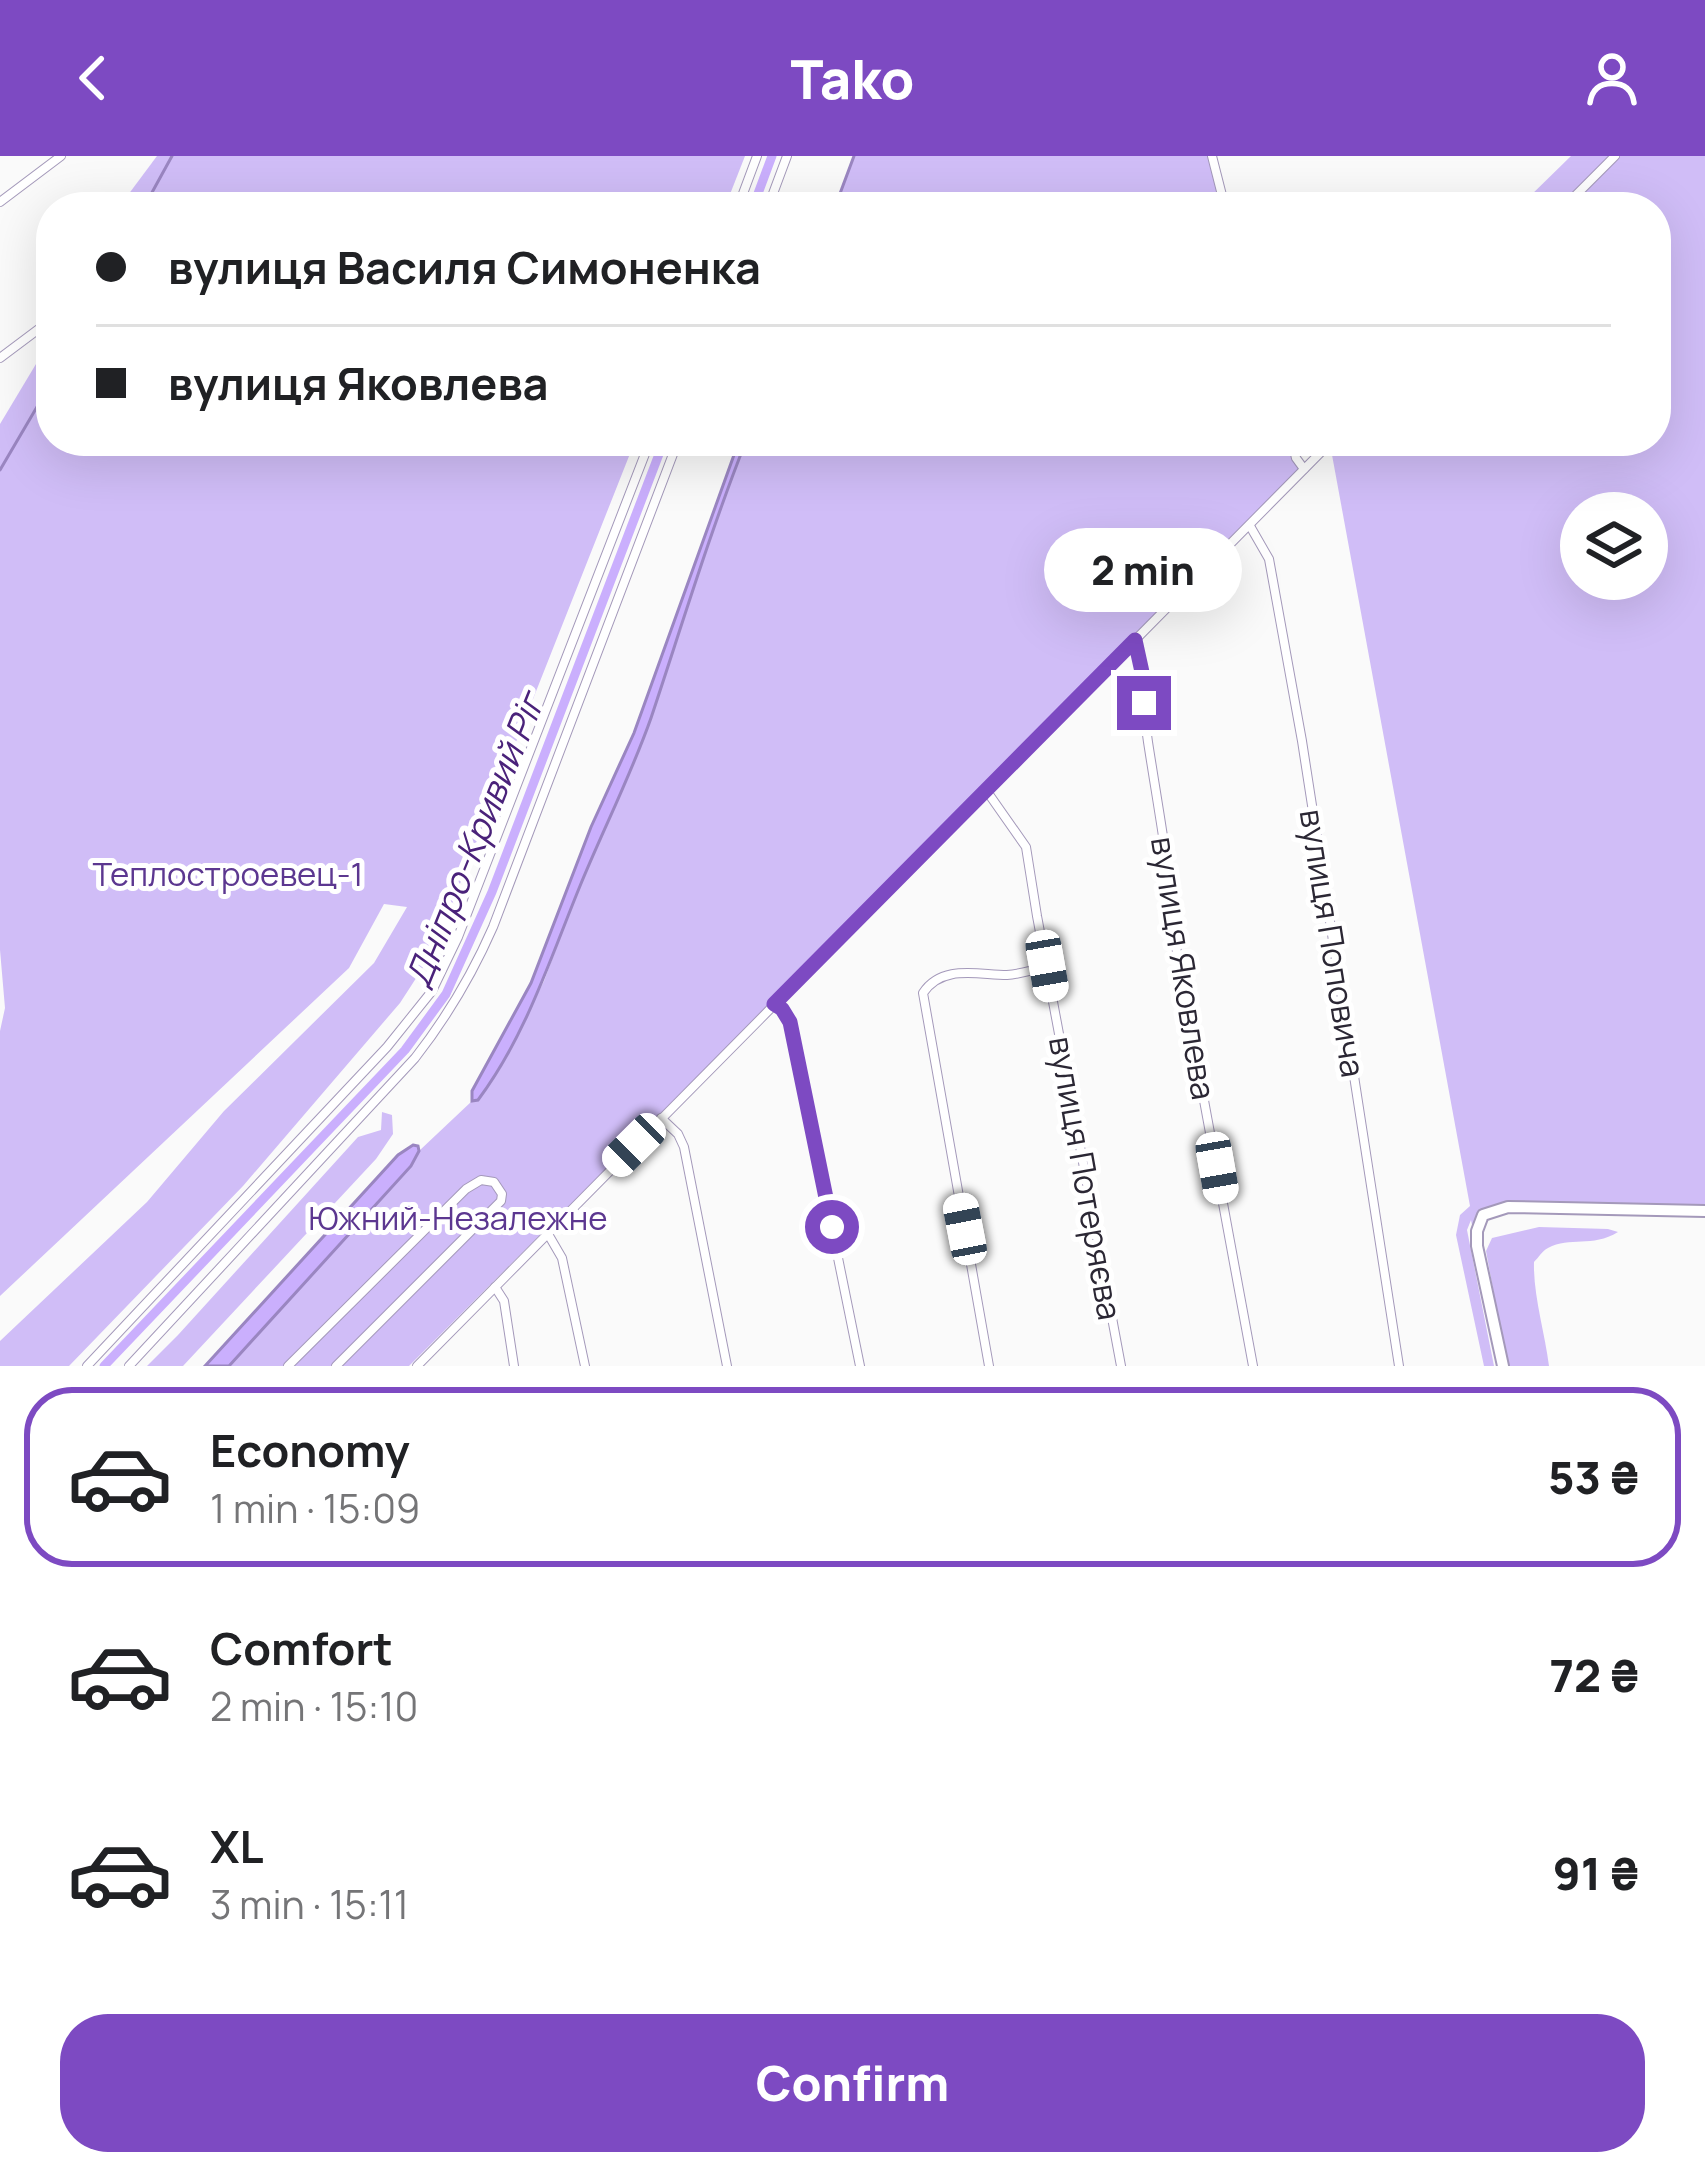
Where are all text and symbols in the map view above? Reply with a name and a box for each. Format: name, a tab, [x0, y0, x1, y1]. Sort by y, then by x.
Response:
text: Tako	[791, 41, 914, 115]
icon: back	[60, 45, 126, 111]
icon: person	[1579, 45, 1645, 111]
text: вулиця Василя Симоненка	[168, 236, 761, 298]
text: вулиця Яковлева	[168, 352, 548, 414]
map controls	[1560, 492, 1668, 600]
button: layers	[1560, 492, 1668, 600]
callout: 2 min	[1045, 529, 1243, 613]
text: 2 min	[1091, 543, 1195, 597]
route end	[1117, 676, 1171, 730]
water label: Дніпро-Кривий Ріг	[393, 682, 557, 994]
street label: вулиця Поповича	[1290, 806, 1376, 1080]
street label: вулиця Яковлева	[1141, 833, 1227, 1103]
park label: Теплостроевец-1	[93, 851, 363, 896]
car	[1023, 927, 1071, 1005]
street label: вулиця Потеряєва	[1039, 1033, 1133, 1323]
car	[596, 1107, 672, 1183]
car	[1193, 1129, 1241, 1207]
car	[940, 1190, 990, 1268]
park label: Южний-Незалежне	[308, 1195, 608, 1240]
route start	[805, 1200, 859, 1254]
text: Economy	[210, 1419, 410, 1481]
icon: car	[66, 1423, 174, 1531]
text: 53 ₴	[1548, 1446, 1639, 1508]
text: 1 min · 15:09	[210, 1481, 420, 1535]
text: Comfort	[210, 1617, 393, 1679]
icon: car	[66, 1621, 174, 1729]
text: 72 ₴	[1550, 1644, 1639, 1706]
text: 2 min · 15:10	[210, 1679, 418, 1733]
text: XL	[210, 1815, 264, 1877]
icon: car	[66, 1819, 174, 1927]
text: 91 ₴	[1553, 1842, 1639, 1904]
text: 3 min · 15:11	[210, 1877, 409, 1931]
button: Confirm	[60, 2014, 1645, 2152]

